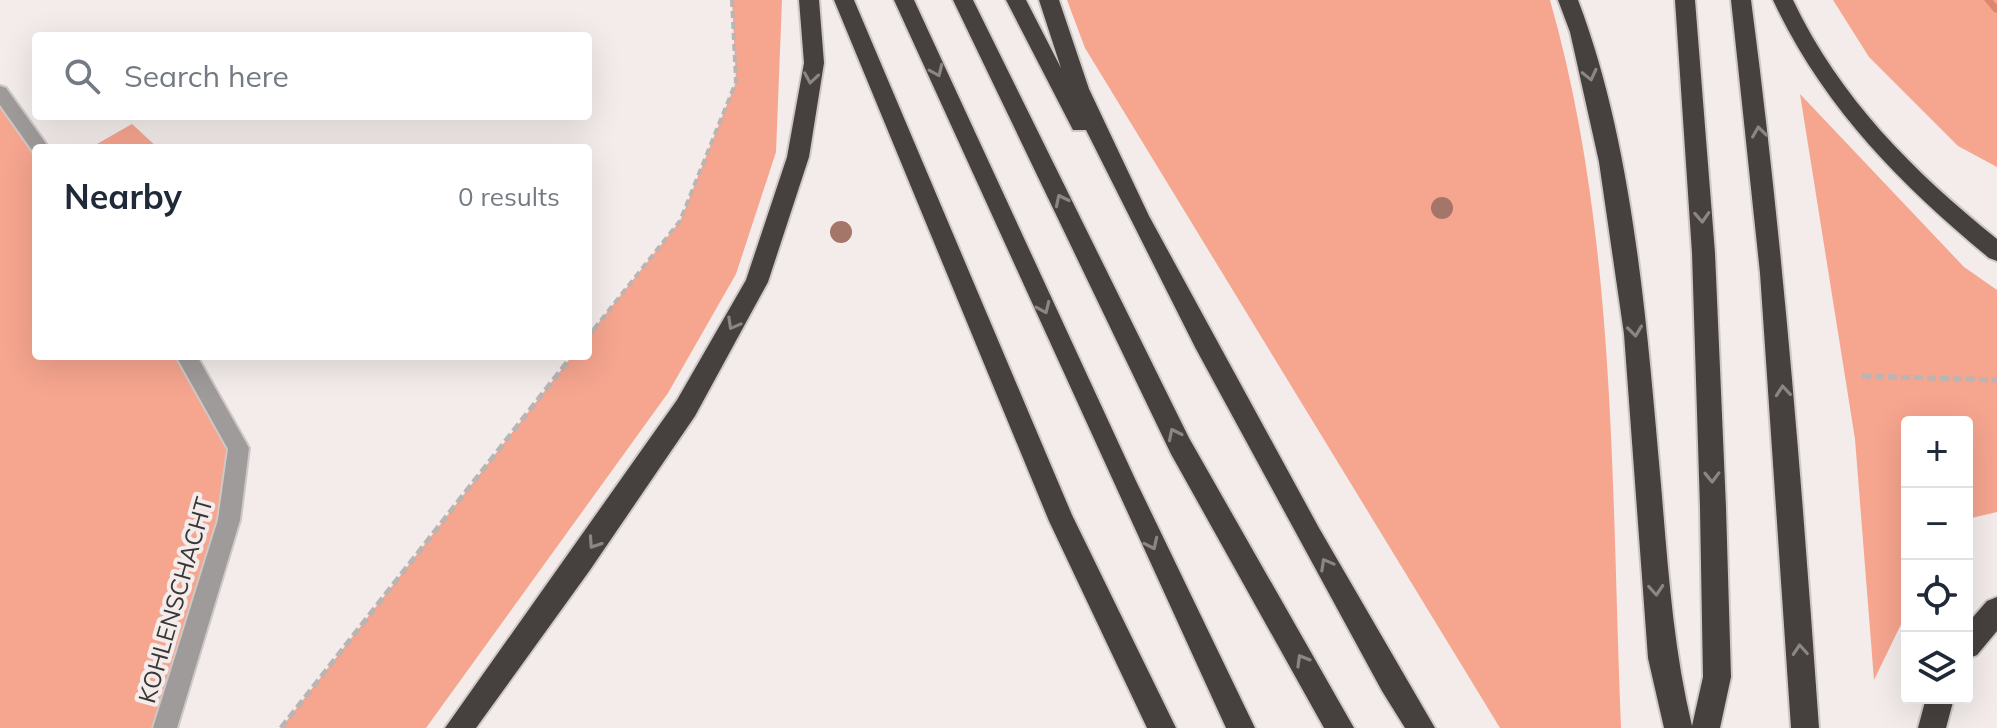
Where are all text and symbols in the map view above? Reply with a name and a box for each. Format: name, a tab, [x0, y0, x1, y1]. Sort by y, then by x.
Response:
search box	[32, 32, 592, 120]
icon: search	[60, 54, 104, 98]
text: Search here	[124, 57, 289, 95]
one-way arrow	[927, 63, 943, 77]
one-way arrow	[1580, 67, 1597, 81]
one-way arrow	[804, 71, 821, 84]
one-way arrow	[1751, 125, 1768, 139]
text: Nearby	[64, 175, 182, 218]
text: 0 results	[458, 180, 560, 213]
one-way arrow	[1055, 193, 1071, 208]
one-way arrow	[1693, 211, 1710, 224]
one-way arrow	[1035, 299, 1051, 314]
one-way arrow	[727, 315, 743, 329]
one-way arrow	[1627, 324, 1644, 337]
one-way arrow	[1775, 384, 1792, 397]
map controls	[1901, 416, 1973, 704]
button: +	[1901, 416, 1973, 488]
one-way arrow	[1168, 427, 1184, 442]
one-way arrow	[1704, 471, 1721, 484]
button: −	[1901, 488, 1973, 560]
street label: KOHLENSCHACHT	[131, 493, 219, 706]
one-way arrow	[589, 534, 604, 548]
one-way arrow	[1143, 536, 1159, 550]
one-way arrow	[1320, 558, 1336, 573]
button: locate	[1901, 560, 1973, 632]
one-way arrow	[1647, 584, 1664, 597]
button: layers	[1901, 632, 1973, 704]
one-way arrow	[1792, 643, 1809, 656]
one-way arrow	[1296, 654, 1312, 669]

